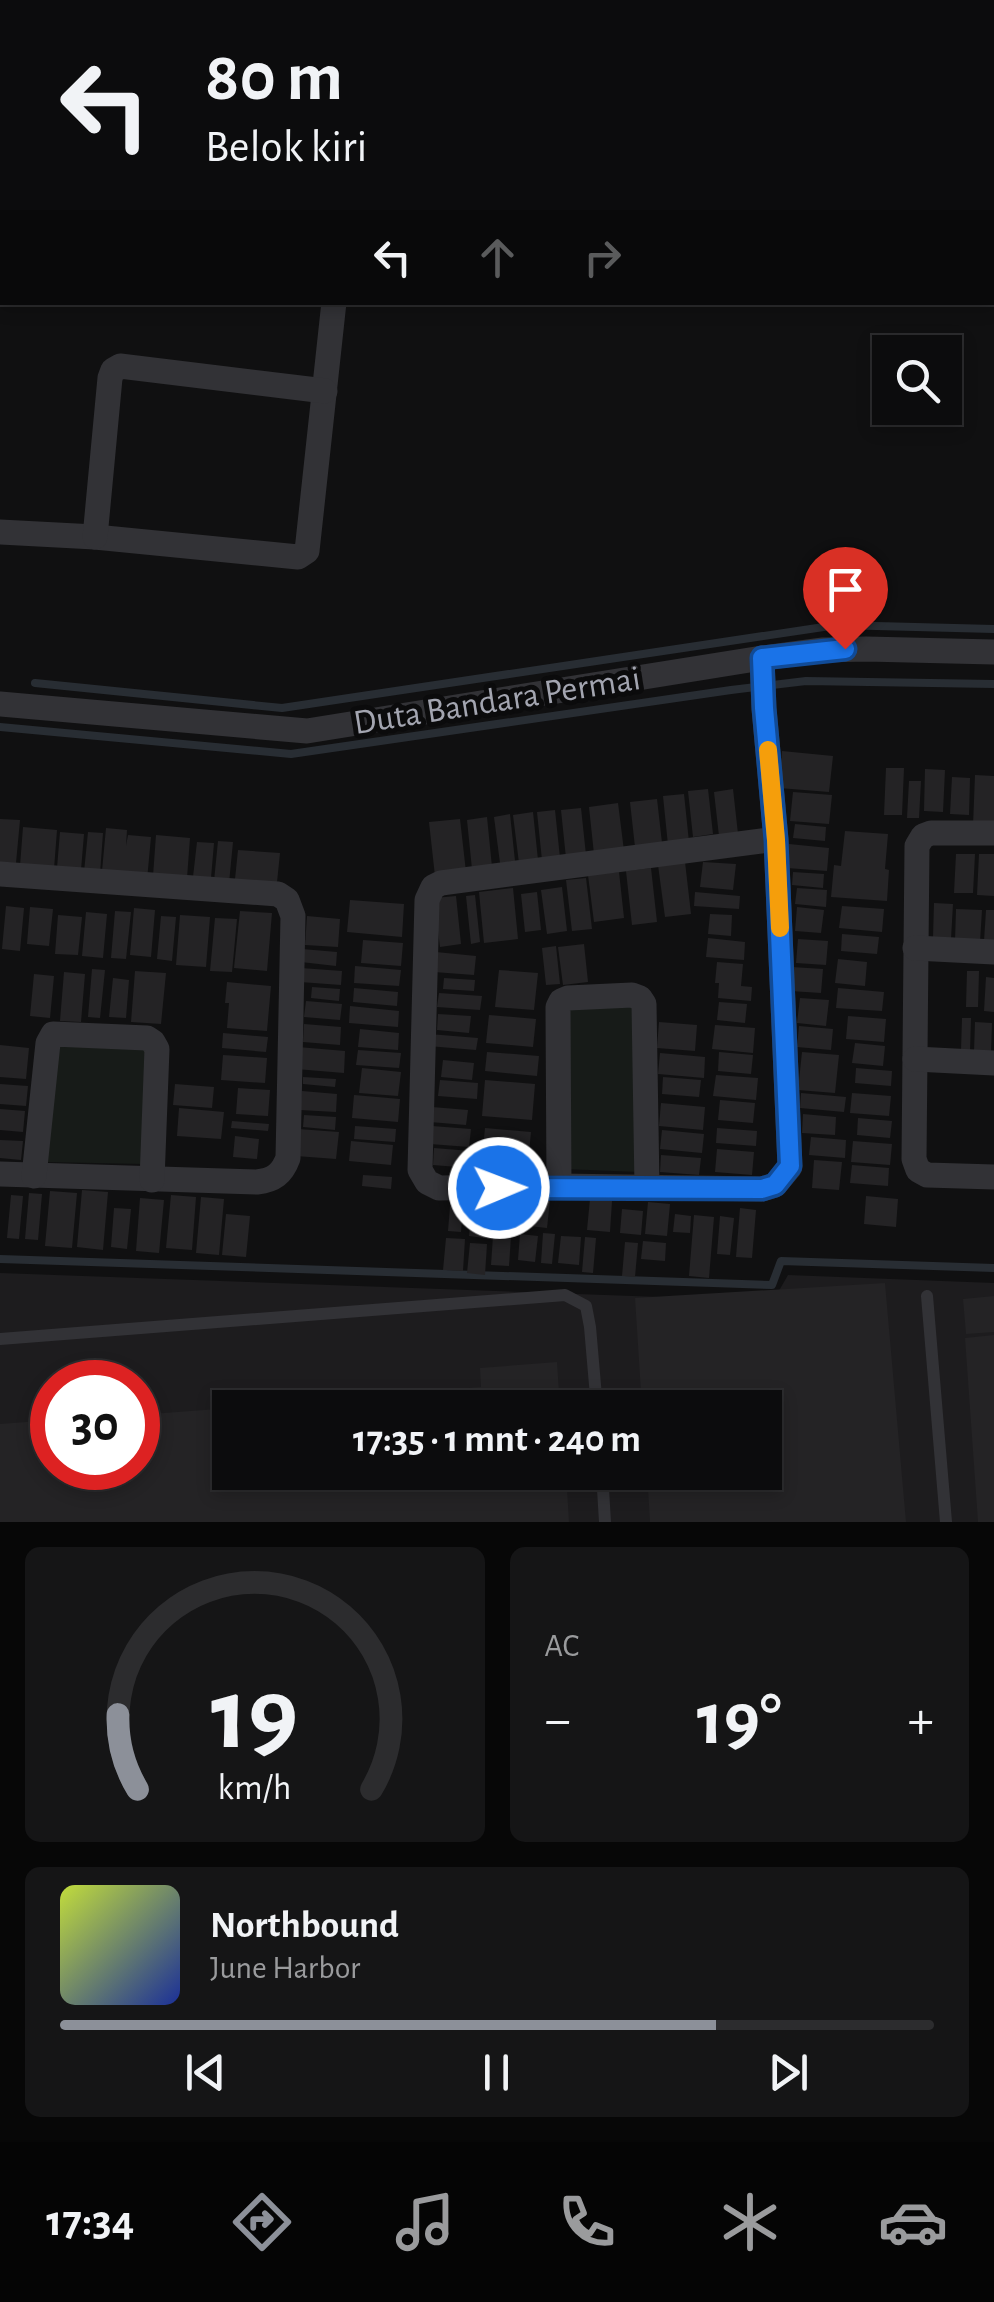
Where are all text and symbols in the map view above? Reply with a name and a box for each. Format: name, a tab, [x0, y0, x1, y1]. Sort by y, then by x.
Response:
icon: left	[40, 40, 170, 170]
text: 80 m	[205, 43, 343, 113]
text: Belok kiri	[205, 125, 367, 170]
icon: left	[365, 230, 420, 285]
icon: ahead	[470, 230, 525, 285]
icon: right	[575, 230, 630, 285]
map controls	[872, 335, 962, 425]
button: search	[872, 335, 962, 425]
pin	[803, 547, 888, 650]
icon: arrive	[818, 562, 873, 617]
street label: Duta Bandara Permai	[351, 661, 643, 741]
position arrow	[447, 1136, 551, 1240]
speed limit sign: 30	[30, 1360, 160, 1490]
text: 17:35 · 1 mnt · 240 m	[353, 1421, 641, 1459]
text: AC	[545, 1630, 579, 1662]
text: 19	[211, 1664, 299, 1768]
text: 19°	[697, 1683, 782, 1758]
text: −	[545, 1693, 571, 1748]
text: +	[908, 1693, 934, 1748]
text: km/h	[218, 1770, 292, 1806]
text: Northbound	[210, 1907, 399, 1945]
text: June Harbor	[210, 1952, 360, 1984]
icon: previous	[178, 2045, 233, 2100]
icon: pause	[469, 2045, 524, 2100]
icon: next	[761, 2045, 816, 2100]
icon: directions	[227, 2187, 297, 2257]
icon: music	[390, 2187, 460, 2257]
icon: phone	[552, 2187, 622, 2257]
icon: climate	[715, 2187, 785, 2257]
icon: car	[878, 2187, 948, 2257]
text: 17:34	[46, 2199, 134, 2244]

